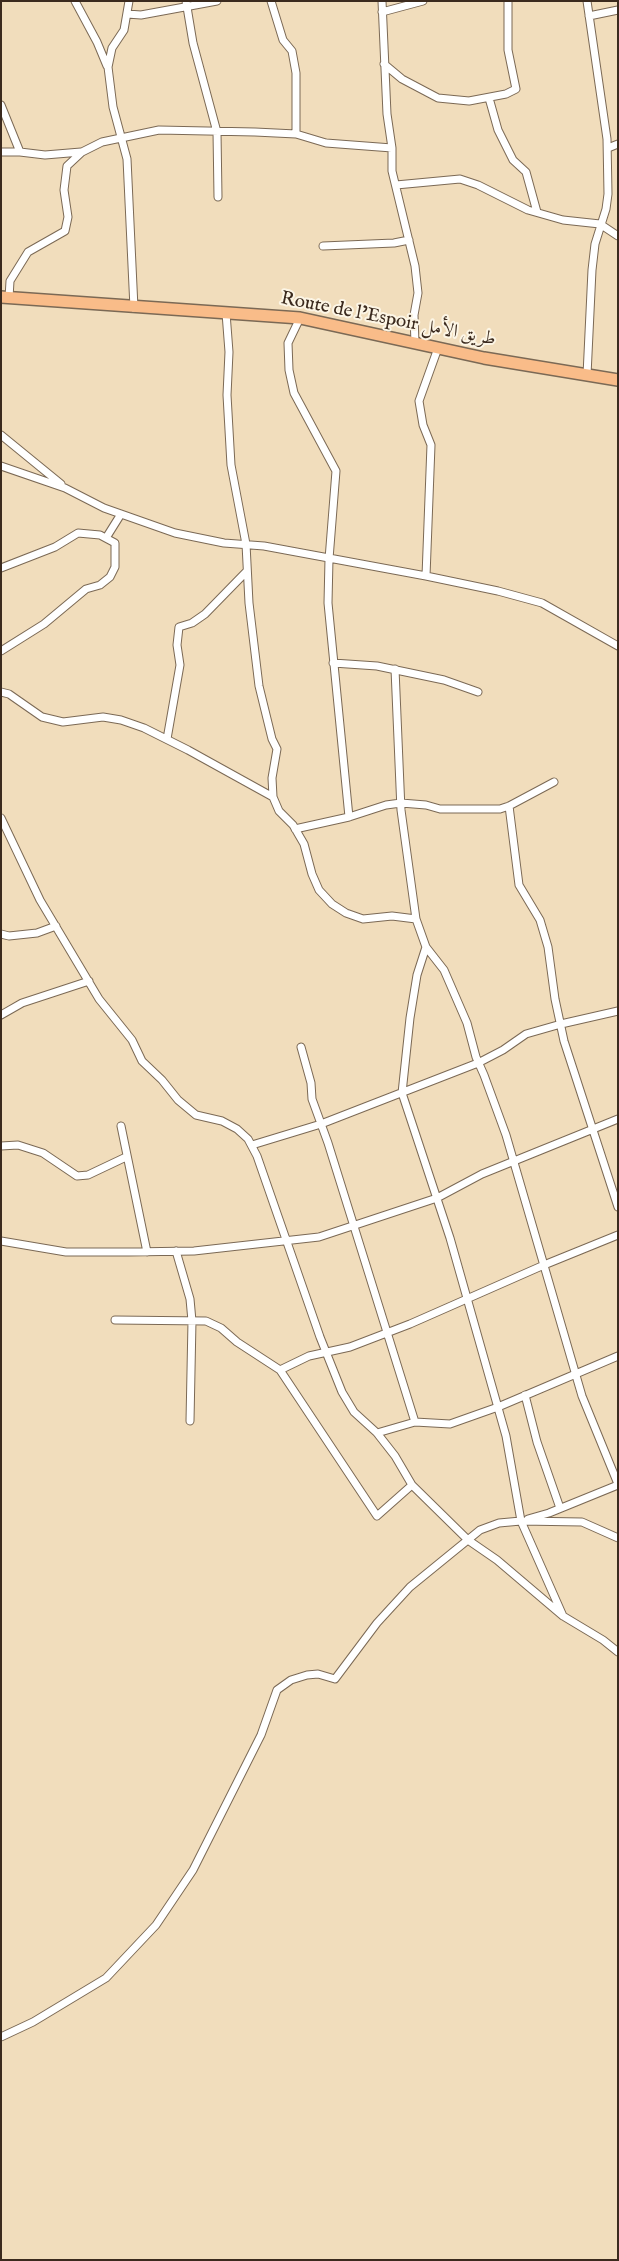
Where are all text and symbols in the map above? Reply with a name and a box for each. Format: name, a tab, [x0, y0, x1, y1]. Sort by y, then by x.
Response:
street label: Route de l’Espoir طريق الأمل	[278, 288, 498, 352]

